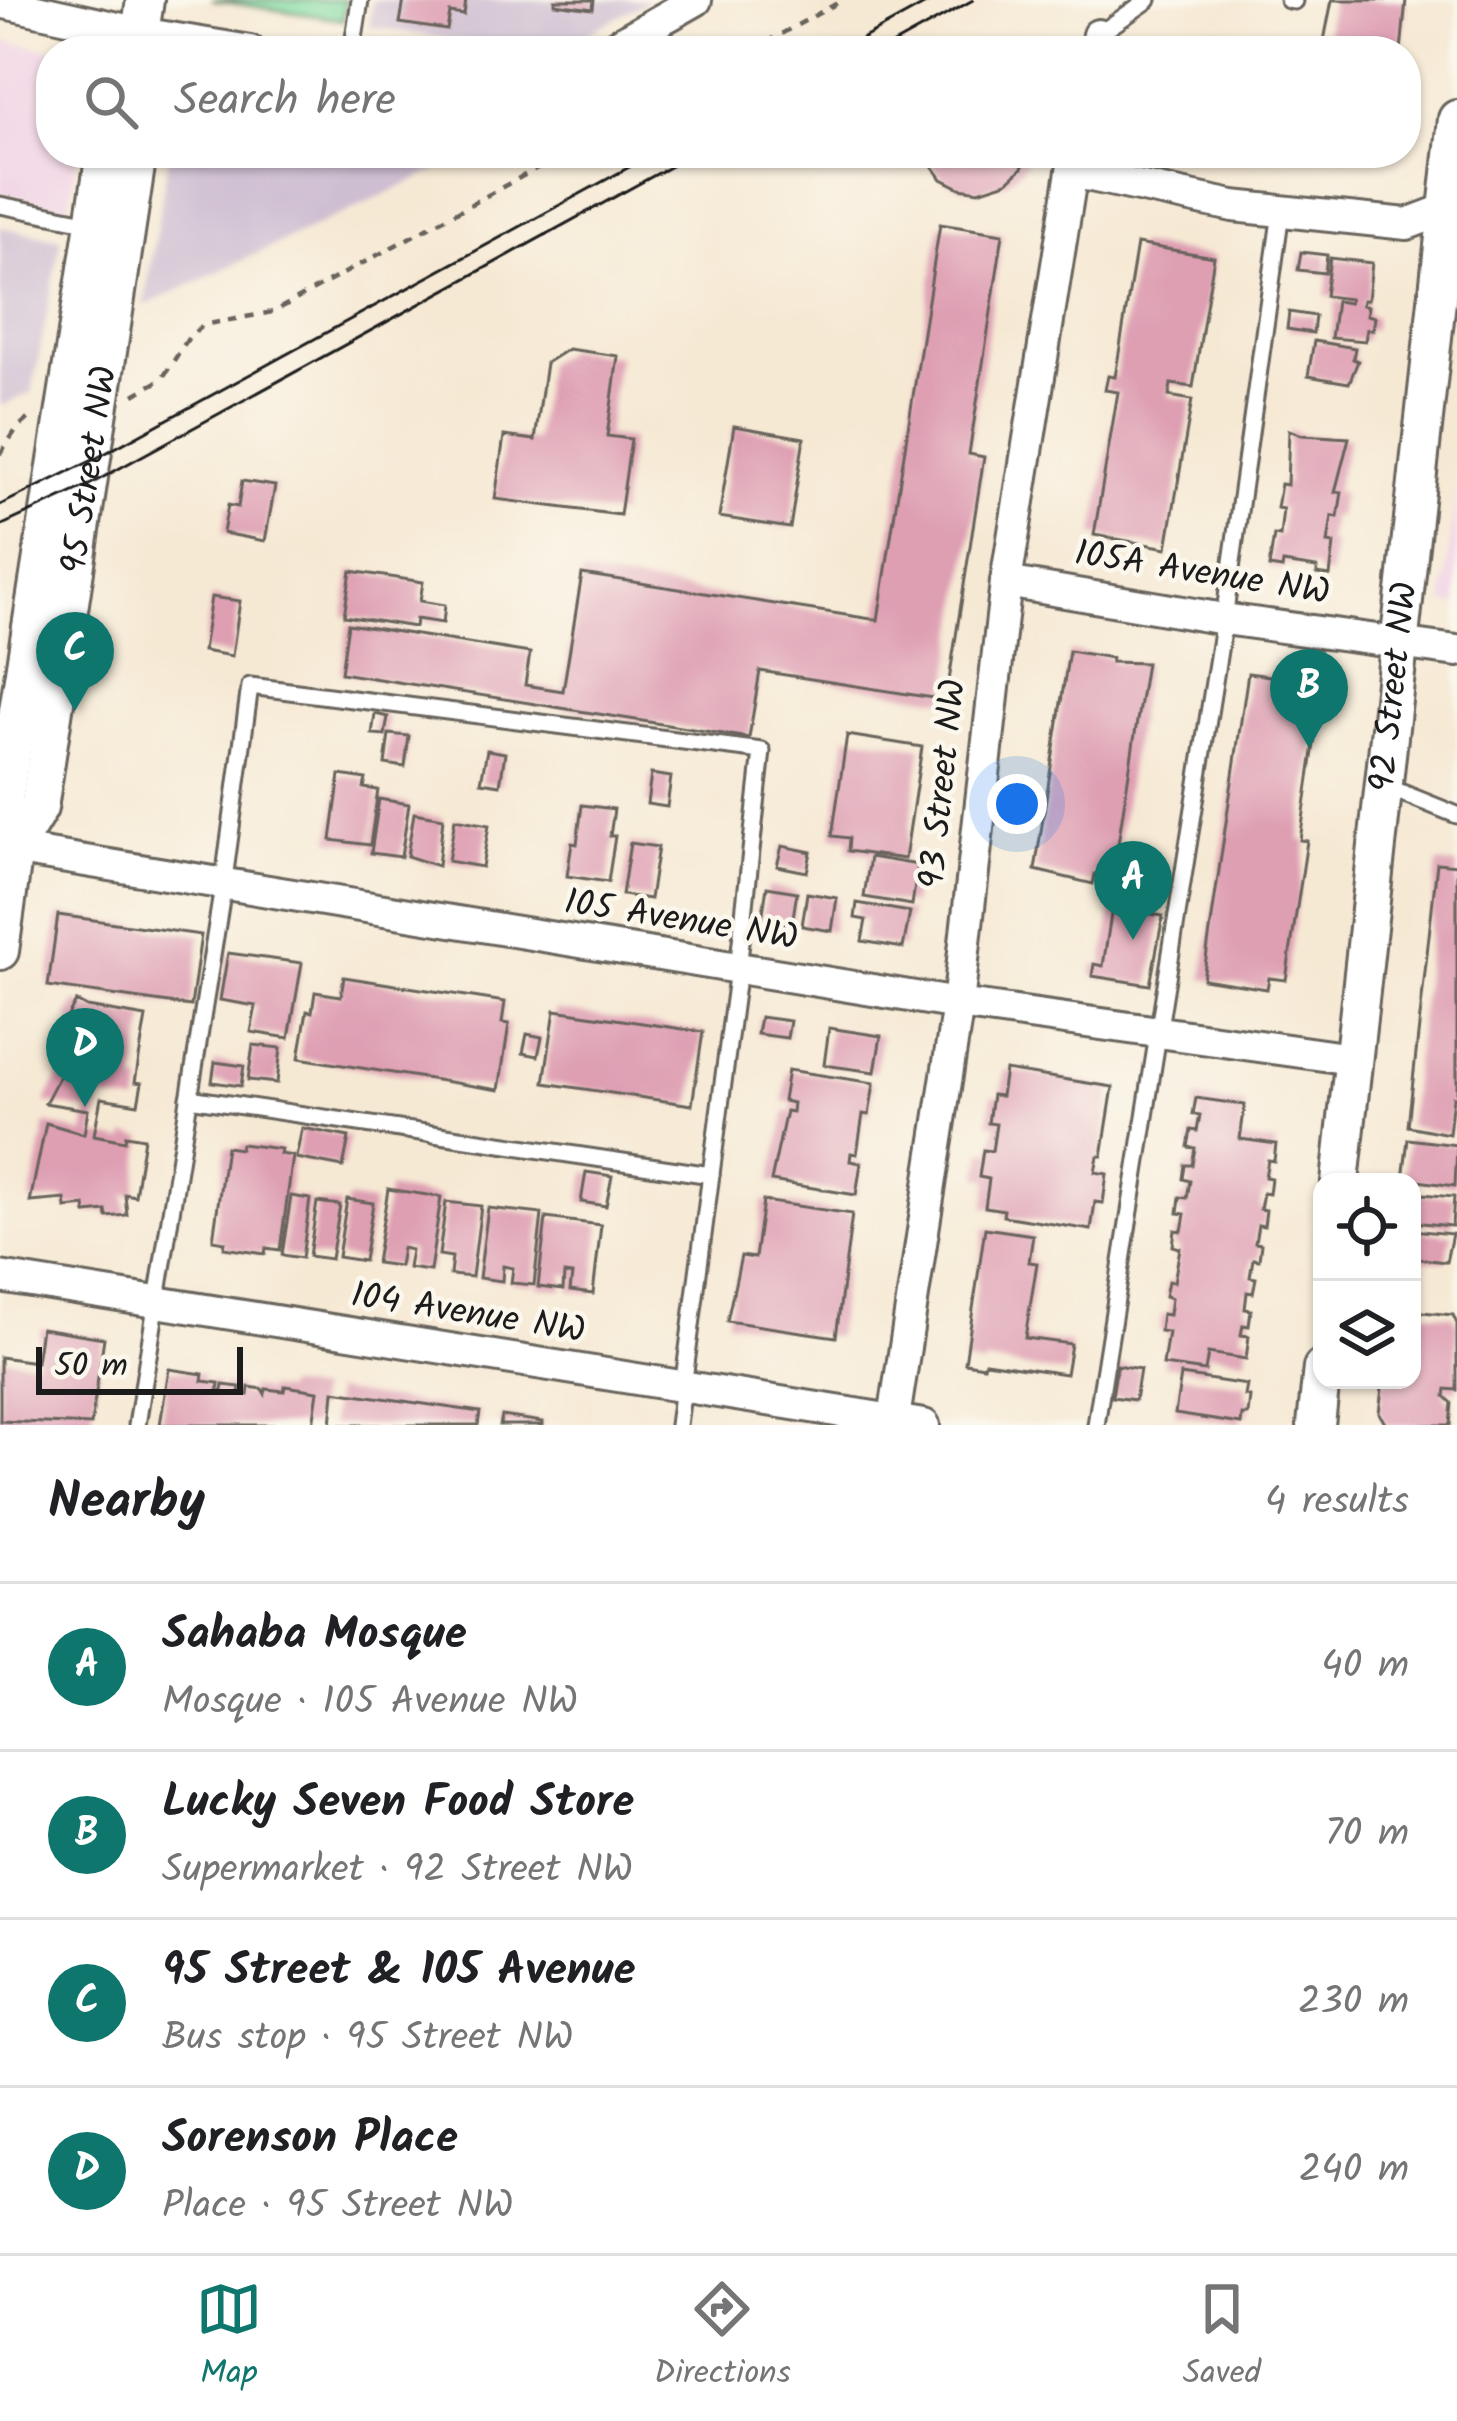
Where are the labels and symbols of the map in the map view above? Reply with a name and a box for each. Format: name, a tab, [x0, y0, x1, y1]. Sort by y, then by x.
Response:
street label: 95 Street NW	[46, 362, 134, 578]
street label: 105A Avenue NW	[1070, 526, 1334, 622]
street label: 92 Street NW	[1355, 579, 1434, 795]
pin: C	[36, 612, 114, 711]
pin: B	[1270, 649, 1348, 748]
street label: 93 Street NW	[905, 676, 983, 892]
your location	[987, 774, 1047, 834]
pin: A	[1094, 841, 1172, 940]
street label: 105 Avenue NW	[560, 874, 802, 968]
pin: D	[46, 1008, 124, 1107]
street label: 104 Avenue NW	[347, 1267, 589, 1361]
scale bar	[36, 1341, 243, 1394]

